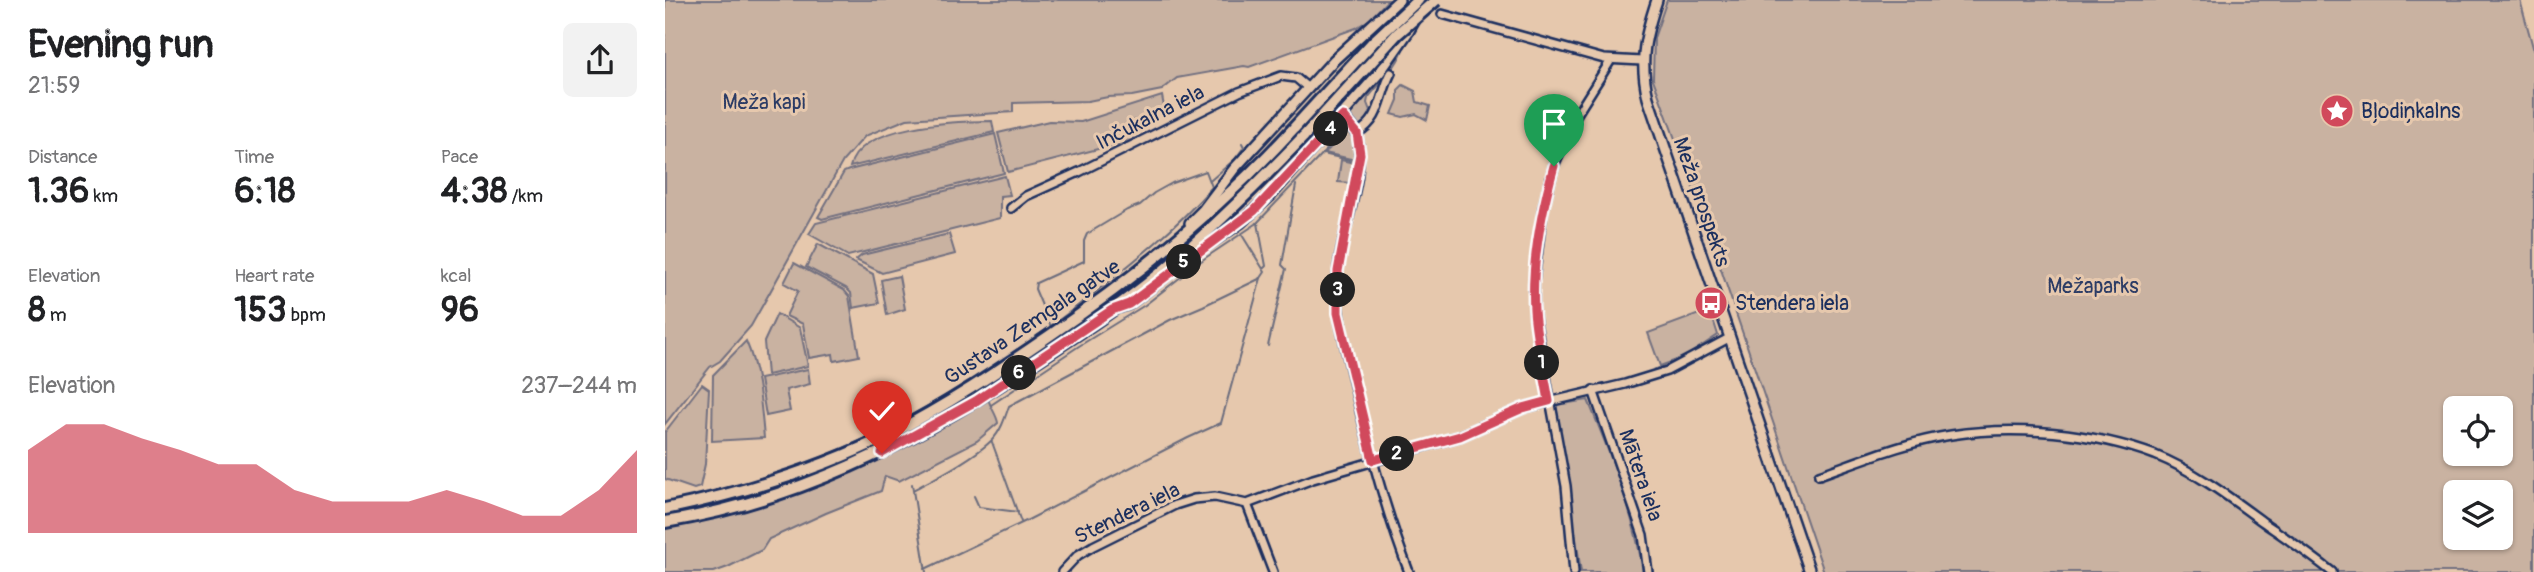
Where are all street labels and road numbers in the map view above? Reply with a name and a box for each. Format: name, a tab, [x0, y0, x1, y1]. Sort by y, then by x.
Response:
street label: Inčukalna iela	[1092, 79, 1209, 156]
street label: Meža prospekts	[1667, 134, 1737, 271]
street label: Gustava Zemgala gatve	[939, 253, 1126, 391]
street label: Mātera iela	[1612, 426, 1669, 525]
street label: Stendera iela	[1070, 476, 1184, 551]

